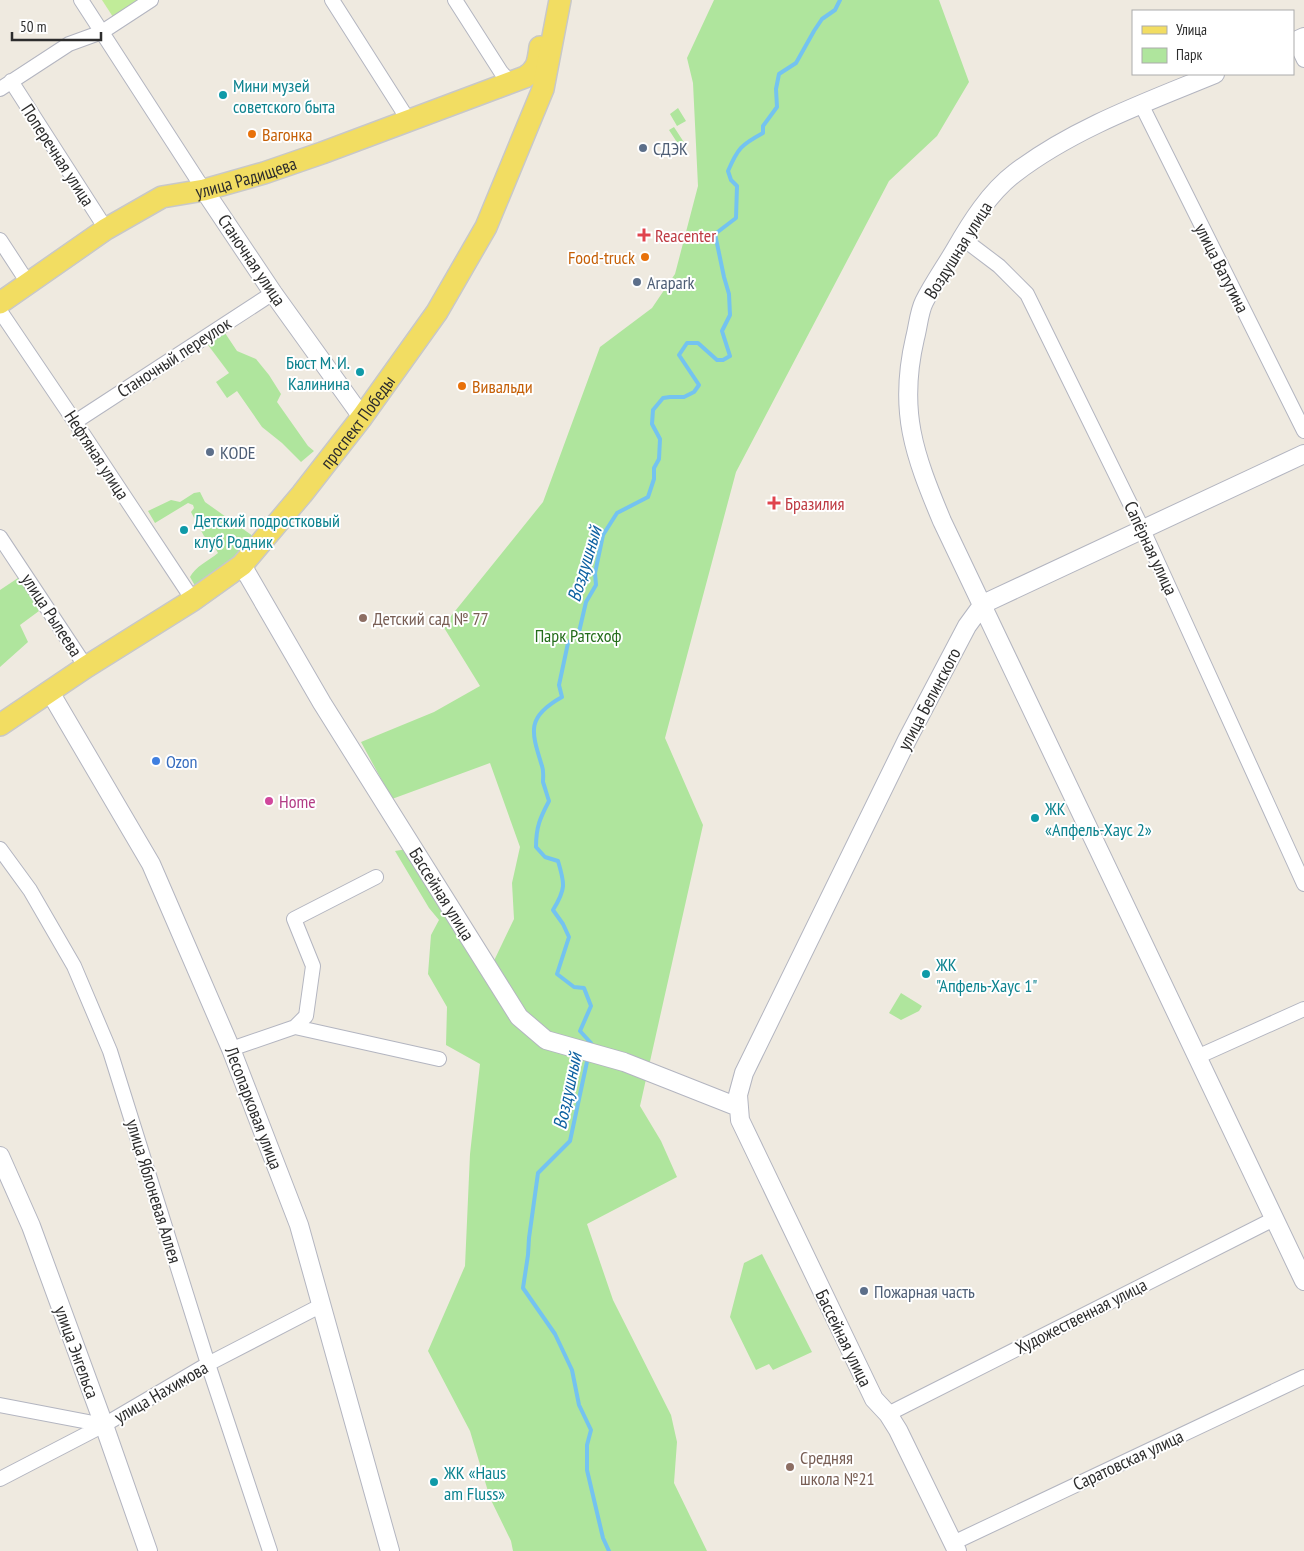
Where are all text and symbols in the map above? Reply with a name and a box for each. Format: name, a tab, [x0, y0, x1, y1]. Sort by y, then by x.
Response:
scale bar	[12, 10, 101, 42]
legend	[1132, 10, 1294, 75]
text: 50 m	[20, 17, 46, 36]
text: Улица	[1176, 20, 1207, 39]
text: Парк	[1176, 45, 1202, 64]
place label: Мини музей советского быта	[233, 74, 335, 118]
marker: Мини музей советского быта	[217, 89, 229, 101]
street label: Поперечная улица	[16, 99, 100, 211]
place label: Вагонка	[262, 123, 313, 146]
marker: Вагонка	[246, 128, 258, 140]
place label: СДЭК	[653, 137, 688, 160]
marker: СДЭК	[637, 142, 649, 154]
street label: улица Радищева	[194, 151, 299, 203]
street label: Воздушная улица	[919, 197, 997, 303]
street label: Станочная улица	[213, 210, 291, 310]
street label: улица Ватутина	[1190, 219, 1254, 317]
place label: Reacenter	[655, 224, 716, 247]
marker: Reacenter	[637, 228, 651, 242]
place label: Food-truck	[568, 246, 635, 269]
marker: Food-truck	[639, 251, 651, 263]
place label: Arapark	[647, 271, 695, 294]
marker: Arapark	[631, 276, 643, 288]
street label: Станочный переулок	[113, 312, 235, 402]
place label: Бюст М. И. Калинина	[286, 351, 350, 395]
marker: Бюст М. И. Калинина	[354, 366, 366, 378]
street label: проспект Победы	[315, 371, 400, 473]
place label: Вивальди	[472, 375, 533, 398]
marker: Вивальди	[456, 380, 468, 392]
street label: Нефтяная улица	[60, 406, 134, 504]
place label: KODE	[220, 441, 256, 464]
marker: KODE	[204, 446, 216, 458]
place label: Бразилия	[785, 492, 844, 515]
marker: Бразилия	[767, 496, 781, 510]
street label: Сапёрная улица	[1119, 497, 1183, 599]
place label: Детский подростковый клуб Родник	[194, 509, 340, 553]
water label: Воздушный	[561, 522, 607, 605]
marker: Детский подростковый клуб Родник	[178, 524, 190, 536]
street label: улица Рылеева	[17, 569, 87, 661]
place label: Детский сад № 77	[373, 607, 489, 630]
marker: Детский сад № 77	[357, 612, 369, 624]
park label: Парк Ратсхоф	[535, 624, 621, 647]
street label: улица Белинского	[892, 644, 966, 754]
place label: Ozon	[166, 750, 198, 773]
marker: Ozon	[150, 755, 162, 767]
place label: Home	[279, 790, 316, 813]
marker: Home	[263, 795, 275, 807]
place label: ЖК «Апфель-Хаус 2»	[1044, 797, 1152, 841]
marker: ЖК «Апфель-Хаус 2»	[1029, 812, 1041, 824]
street label: Бассейная улица	[404, 843, 480, 945]
place label: ЖК "Апфель-Хаус 1"	[935, 953, 1037, 997]
marker: ЖК "Апфель-Хаус 1"	[920, 968, 932, 980]
street label: Лесопарковая улица	[220, 1042, 288, 1173]
water label: Воздушный	[547, 1049, 587, 1131]
street label: улица Яблоневая Аллея	[121, 1116, 187, 1266]
street label: Художественная улица	[1011, 1273, 1151, 1359]
place label: Пожарная часть	[874, 1280, 975, 1303]
marker: Пожарная часть	[858, 1285, 870, 1297]
street label: Бассейная улица	[811, 1286, 877, 1390]
street label: улица Энгельса	[50, 1303, 104, 1401]
street label: улица Нахимова	[110, 1356, 212, 1428]
street label: Саратовская улица	[1069, 1424, 1187, 1496]
place label: Средняя школа №21	[800, 1446, 875, 1490]
place label: ЖК «Haus am Fluss»	[443, 1461, 506, 1505]
marker: Средняя школа №21	[784, 1461, 796, 1473]
marker: ЖК «Haus am Fluss»	[428, 1476, 440, 1488]

